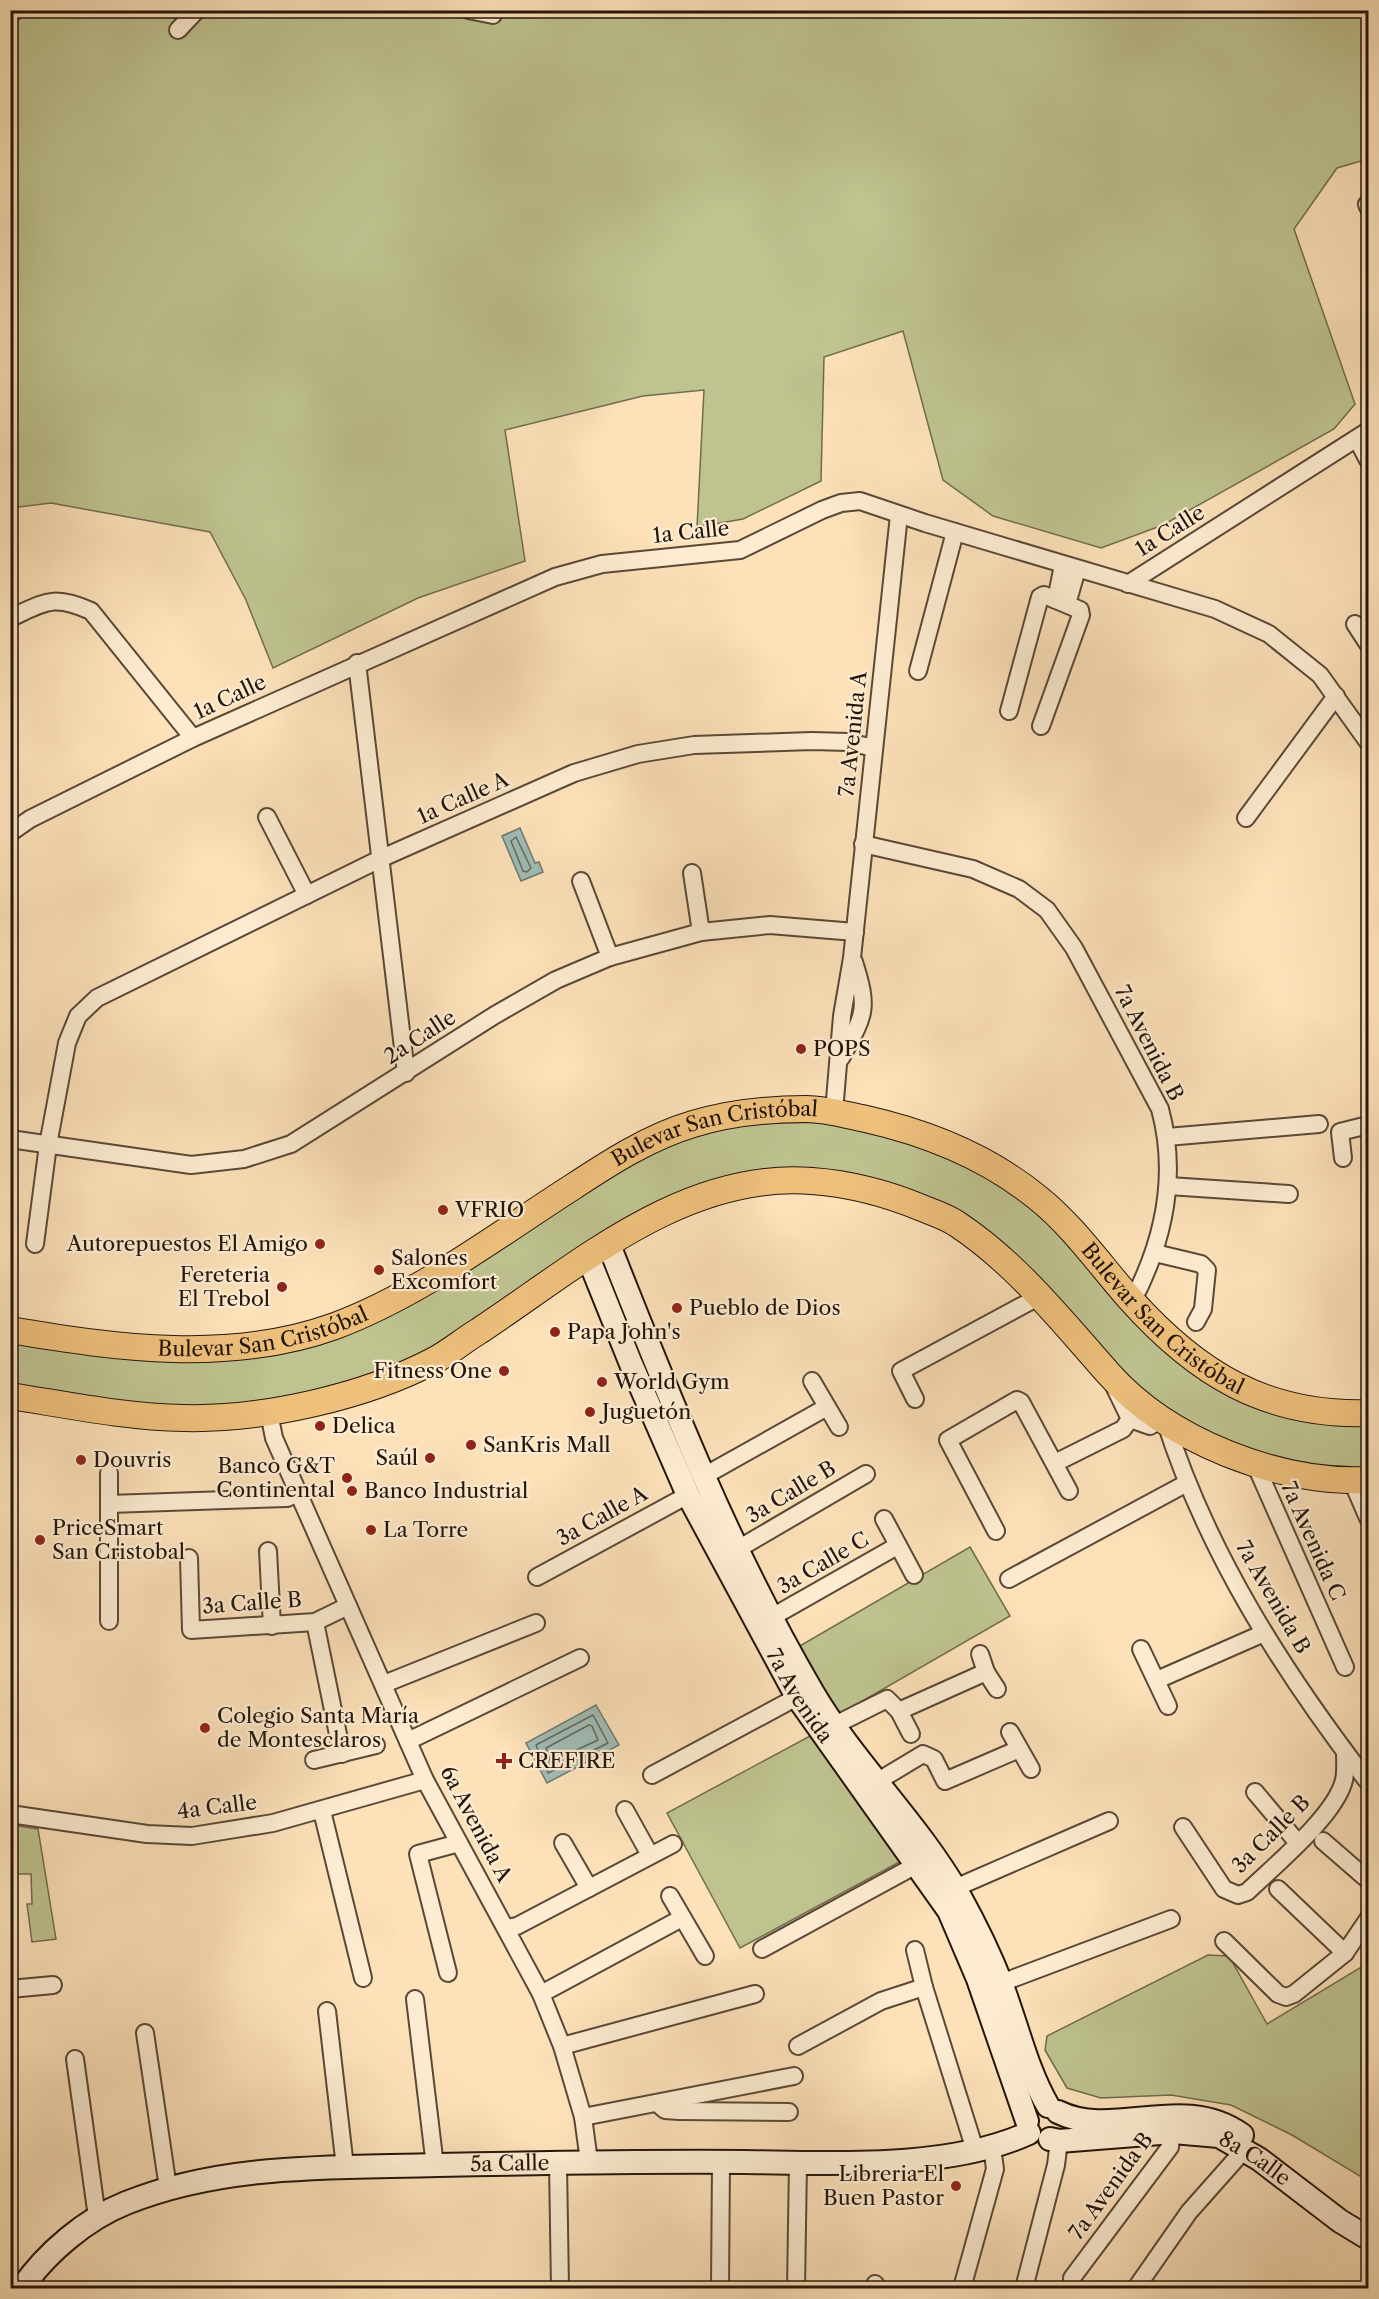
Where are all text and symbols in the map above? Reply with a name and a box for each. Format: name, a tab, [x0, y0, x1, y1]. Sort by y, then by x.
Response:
street label: 1a Calle	[1131, 500, 1209, 562]
street label: 1a Calle	[651, 515, 730, 548]
street label: 1a Calle	[190, 669, 270, 724]
street label: 7a Avenida A	[833, 669, 872, 798]
street label: 1a Calle A	[413, 766, 513, 829]
street label: 7a Avenida B	[1110, 981, 1189, 1105]
street label: 2a Calle	[379, 1004, 460, 1069]
place label: POPS	[813, 1036, 871, 1061]
marker: POPS	[794, 1042, 808, 1056]
street label: Bulevar San Cristóbal	[607, 1096, 819, 1171]
place label: VFRIO	[454, 1197, 524, 1222]
marker: VFRIO	[436, 1203, 450, 1217]
place label: Autorepuestos El Amigo	[66, 1231, 308, 1256]
marker: Autorepuestos El Amigo	[313, 1237, 327, 1251]
street label: Bulevar San Cristóbal	[1076, 1237, 1248, 1399]
place label: Salones Excomfort	[391, 1245, 498, 1294]
place label: Fereteria El Trebol	[178, 1262, 271, 1311]
marker: Salones Excomfort	[372, 1263, 386, 1277]
marker: Fereteria El Trebol	[275, 1280, 289, 1294]
place label: Pueblo de Dios	[689, 1295, 841, 1320]
street label: Bulevar San Cristóbal	[157, 1301, 372, 1361]
marker: Pueblo de Dios	[670, 1301, 684, 1315]
place label: Papa John's	[567, 1319, 681, 1344]
marker: Papa John's	[548, 1325, 562, 1339]
place label: Fitness One	[373, 1358, 492, 1383]
marker: Fitness One	[497, 1364, 511, 1378]
place label: World Gym	[613, 1369, 730, 1394]
marker: World Gym	[595, 1375, 609, 1389]
place label: Juguetón	[599, 1399, 691, 1424]
marker: Juguetón	[583, 1405, 597, 1419]
place label: Delica	[332, 1413, 396, 1438]
marker: Delica	[313, 1419, 327, 1433]
place label: SanKris Mall	[483, 1432, 611, 1457]
marker: SanKris Mall	[464, 1438, 478, 1452]
place label: Saúl	[376, 1445, 418, 1470]
place label: Douvris	[93, 1447, 171, 1472]
marker: Saúl	[423, 1451, 437, 1465]
marker: Douvris	[74, 1453, 88, 1467]
place label: Banco G&T Continental	[216, 1453, 335, 1502]
street label: 3a Calle B	[742, 1455, 840, 1528]
marker: Banco G&T Continental	[340, 1471, 354, 1485]
street label: 7a Avenida C	[1276, 1477, 1351, 1604]
place label: Banco Industrial	[364, 1478, 528, 1503]
street label: 3a Calle A	[552, 1480, 652, 1551]
marker: Banco Industrial	[345, 1484, 359, 1498]
place label: PriceSmart San Cristobal	[52, 1515, 185, 1564]
place label: La Torre	[383, 1517, 468, 1542]
marker: La Torre	[364, 1523, 378, 1537]
street label: 3a Calle C	[773, 1526, 873, 1599]
marker: PriceSmart San Cristobal	[33, 1533, 47, 1547]
street label: 7a Avenida B	[1231, 1536, 1316, 1658]
street label: 3a Calle B	[201, 1587, 303, 1618]
street label: 7a Avenida	[761, 1644, 839, 1748]
place label: Colegio Santa María de Montesclaros	[217, 1703, 420, 1752]
marker: Colegio Santa María de Montesclaros	[198, 1721, 212, 1735]
place label: CREFIRE	[518, 1748, 615, 1773]
marker: CREFIRE	[495, 1752, 513, 1770]
street label: 6a Avenida A	[435, 1761, 518, 1887]
street label: 4a Calle	[176, 1789, 258, 1824]
street label: 3a Calle B	[1227, 1790, 1315, 1878]
street label: 8a Calle	[1215, 2126, 1296, 2191]
street label: 7a Avenida B	[1063, 2127, 1158, 2244]
street label: 5a Calle	[470, 2150, 550, 2176]
place label: Libreria El Buen Pastor	[823, 2161, 944, 2210]
marker: Libreria El Buen Pastor	[949, 2179, 963, 2193]

